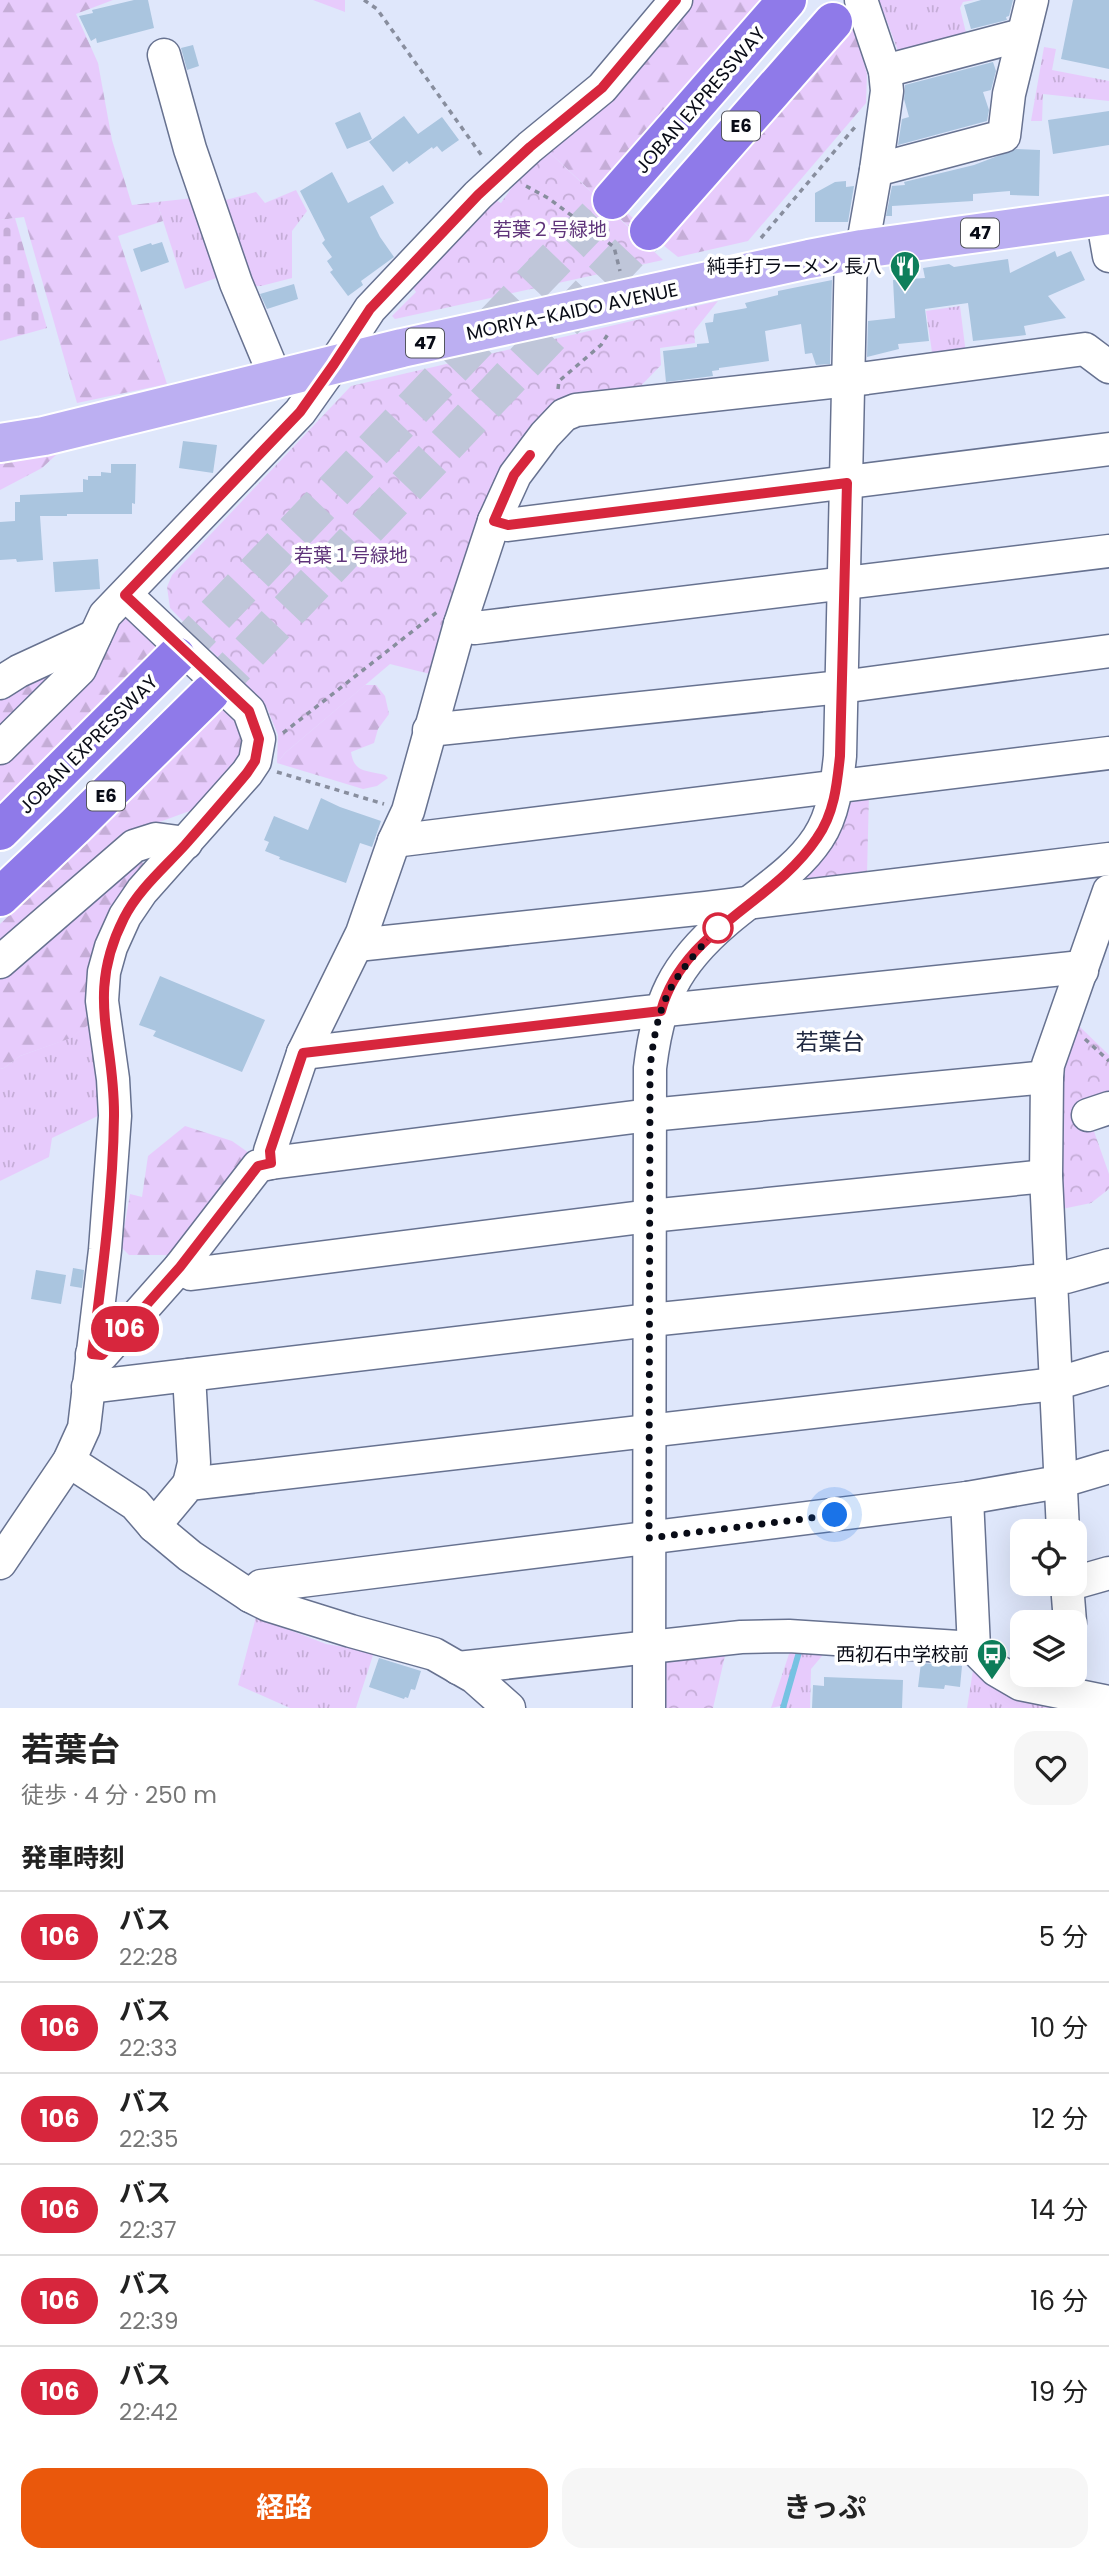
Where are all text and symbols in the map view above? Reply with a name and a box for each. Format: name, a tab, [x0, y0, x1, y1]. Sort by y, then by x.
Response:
street label: JOBAN EXPRESSWAY	[629, 21, 772, 180]
road number: E6	[722, 112, 760, 140]
park label: 若葉２号緑地	[493, 216, 607, 243]
road number: 47	[961, 218, 999, 247]
restaurant icon: 純手打ラーメン 長八	[888, 249, 922, 293]
place label: 純手打ラーメン 長八	[707, 253, 882, 280]
street label: MORIYA-KAIDO AVENUE	[464, 276, 680, 347]
road number: 47	[406, 328, 444, 358]
park label: 若葉１号緑地	[294, 542, 408, 569]
street label: JOBAN EXPRESSWAY	[13, 669, 164, 820]
road number: E6	[87, 782, 125, 810]
unlabelled marker	[703, 913, 733, 943]
district label: 若葉台	[796, 1026, 865, 1058]
line badge: 106	[85, 1306, 165, 1352]
text: 106	[105, 1312, 145, 1345]
your location	[817, 1497, 852, 1532]
map controls	[1010, 1519, 1087, 1687]
button: locate	[1010, 1519, 1087, 1596]
button: layers	[1010, 1610, 1087, 1687]
bus stop icon: 西初石中学校前	[975, 1637, 1009, 1681]
place label: 西初石中学校前	[836, 1641, 969, 1668]
text: 若葉台	[21, 1726, 120, 1773]
button: heart	[1014, 1731, 1088, 1805]
text: 徒歩 · 4 分 · 250 m	[21, 1779, 217, 1811]
text: 発車時刻	[21, 1840, 125, 1876]
text: バス	[119, 1902, 171, 1938]
text: 5 分	[1039, 1919, 1088, 1955]
text: 106	[40, 1920, 79, 1953]
text: 22:28	[119, 1941, 178, 1973]
text: バス	[119, 1993, 171, 2029]
text: 10 分	[1030, 2010, 1088, 2046]
text: 106	[40, 2011, 79, 2044]
text: 22:33	[119, 2032, 177, 2064]
text: バス	[119, 2084, 171, 2120]
text: 12 分	[1032, 2101, 1088, 2137]
text: 106	[40, 2102, 79, 2135]
text: 22:35	[119, 2123, 178, 2155]
text: バス	[119, 2175, 171, 2211]
text: 14 分	[1030, 2192, 1088, 2228]
text: 106	[40, 2193, 79, 2226]
text: 22:37	[119, 2214, 176, 2246]
text: バス	[119, 2266, 171, 2302]
text: 16 分	[1030, 2283, 1088, 2319]
text: 106	[40, 2284, 79, 2317]
text: 22:39	[119, 2305, 178, 2337]
text: バス	[119, 2357, 171, 2393]
text: 19 分	[1030, 2374, 1088, 2410]
text: 106	[40, 2375, 79, 2408]
text: 22:42	[119, 2396, 178, 2428]
button: 経路	[21, 2468, 548, 2548]
button: きっぷ	[562, 2468, 1088, 2548]

